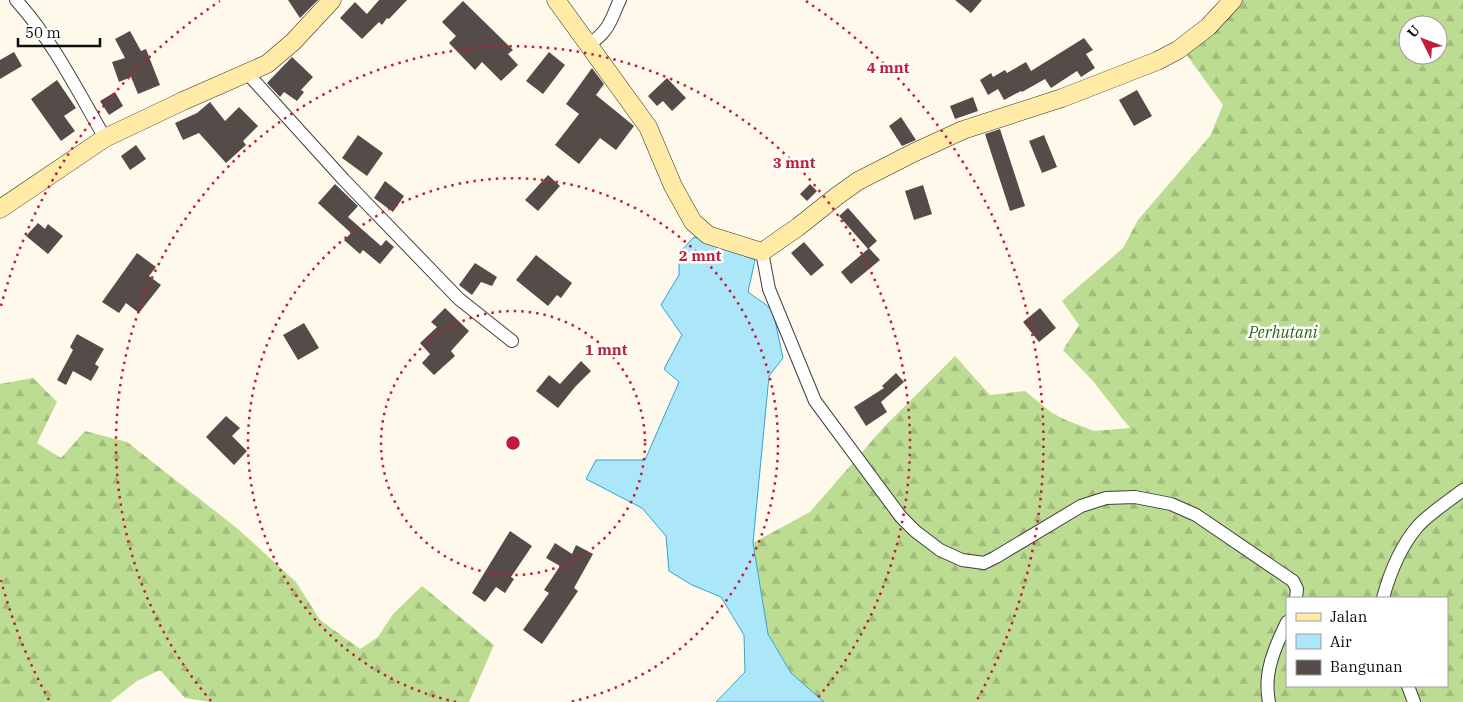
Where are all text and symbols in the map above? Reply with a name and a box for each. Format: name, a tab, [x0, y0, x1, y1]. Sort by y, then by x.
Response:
scale bar	[18, 15, 100, 47]
north arrow	[1398, 15, 1448, 65]
text: U	[1403, 21, 1424, 41]
text: 50 m	[25, 23, 61, 42]
text: 4 mnt	[867, 58, 910, 77]
text: 3 mnt	[773, 153, 816, 172]
text: 2 mnt	[679, 246, 722, 265]
park label: Perhutani	[1247, 322, 1318, 342]
text: 1 mnt	[585, 340, 628, 359]
centre of rings	[504, 434, 522, 452]
legend	[1286, 597, 1448, 687]
text: Jalan	[1330, 607, 1368, 626]
text: Air	[1330, 632, 1352, 651]
text: Bangunan	[1330, 657, 1403, 676]

